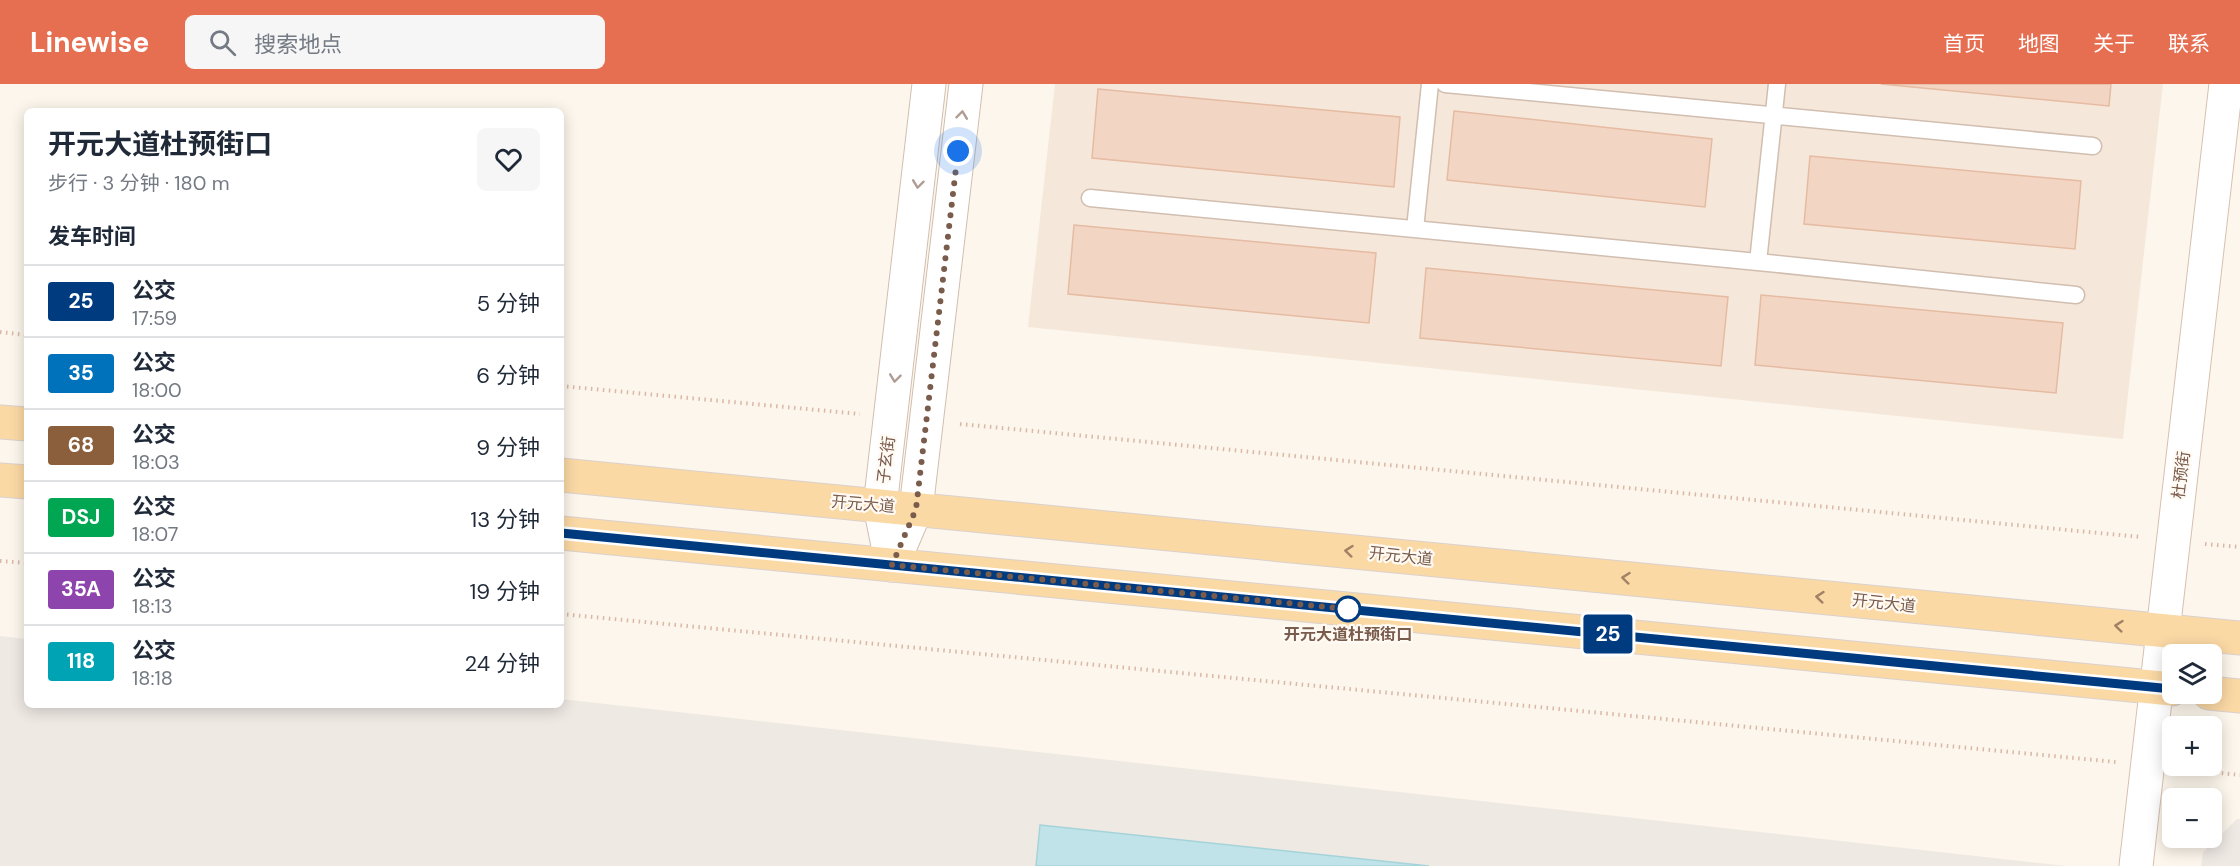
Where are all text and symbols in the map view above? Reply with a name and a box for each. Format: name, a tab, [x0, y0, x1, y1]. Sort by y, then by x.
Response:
search box	[185, 15, 605, 69]
text: Linewise	[30, 24, 149, 61]
icon: search	[206, 26, 239, 59]
text: 搜索地点	[254, 30, 342, 59]
text: 首页	[1943, 30, 1985, 58]
text: 地图	[2018, 30, 2060, 58]
text: 关于	[2093, 30, 2135, 58]
text: 联系	[2168, 30, 2210, 58]
one-way arrow	[955, 110, 968, 119]
text: 开元大道杜预街口	[48, 126, 272, 163]
button: heart	[477, 128, 540, 191]
your location	[943, 136, 973, 166]
text: 步行 · 3 分钟 · 180 m	[48, 170, 230, 196]
one-way arrow	[912, 179, 925, 188]
text: 发车时间	[48, 222, 136, 251]
text: 公交	[132, 276, 176, 305]
text: 25	[68, 287, 94, 315]
text: 5 分钟	[477, 289, 540, 318]
text: 17:59	[132, 305, 177, 331]
text: 公交	[132, 348, 176, 377]
text: 35	[68, 359, 94, 387]
text: 6 分钟	[476, 361, 540, 390]
one-way arrow	[890, 373, 902, 382]
text: 18:00	[132, 377, 182, 403]
text: 公交	[132, 420, 176, 449]
text: 68	[68, 431, 94, 459]
text: 9 分钟	[476, 433, 540, 462]
street label: 子玄街	[873, 435, 899, 485]
text: 18:03	[132, 449, 180, 475]
street label: 杜预街	[2168, 450, 2194, 500]
street label: 开元大道	[830, 491, 896, 517]
text: 公交	[132, 492, 176, 521]
text: DSJ	[62, 503, 100, 531]
text: 13 分钟	[470, 505, 540, 534]
text: 18:07	[132, 521, 179, 547]
street label: 开元大道	[1368, 542, 1434, 570]
one-way arrow	[1344, 545, 1353, 558]
text: 公交	[132, 564, 176, 593]
one-way arrow	[1622, 572, 1631, 585]
text: 35A	[61, 575, 101, 603]
text: 19 分钟	[469, 577, 540, 606]
street label: 开元大道	[1851, 589, 1917, 617]
one-way arrow	[1816, 591, 1825, 604]
text: 18:13	[132, 593, 173, 619]
marker: 开元大道杜预街口	[1335, 596, 1361, 622]
line badge: 25	[1581, 614, 1635, 654]
text: 25	[1595, 620, 1621, 648]
one-way arrow	[2115, 620, 2124, 633]
place label: 开元大道杜预街口	[1284, 624, 1412, 645]
text: 公交	[132, 636, 176, 665]
map controls	[2162, 644, 2222, 848]
button: layers	[2162, 644, 2222, 704]
text: 118	[67, 647, 95, 675]
text: 24 分钟	[464, 649, 540, 678]
text: 18:18	[132, 665, 173, 691]
button: +	[2162, 716, 2222, 776]
button: −	[2162, 788, 2222, 848]

